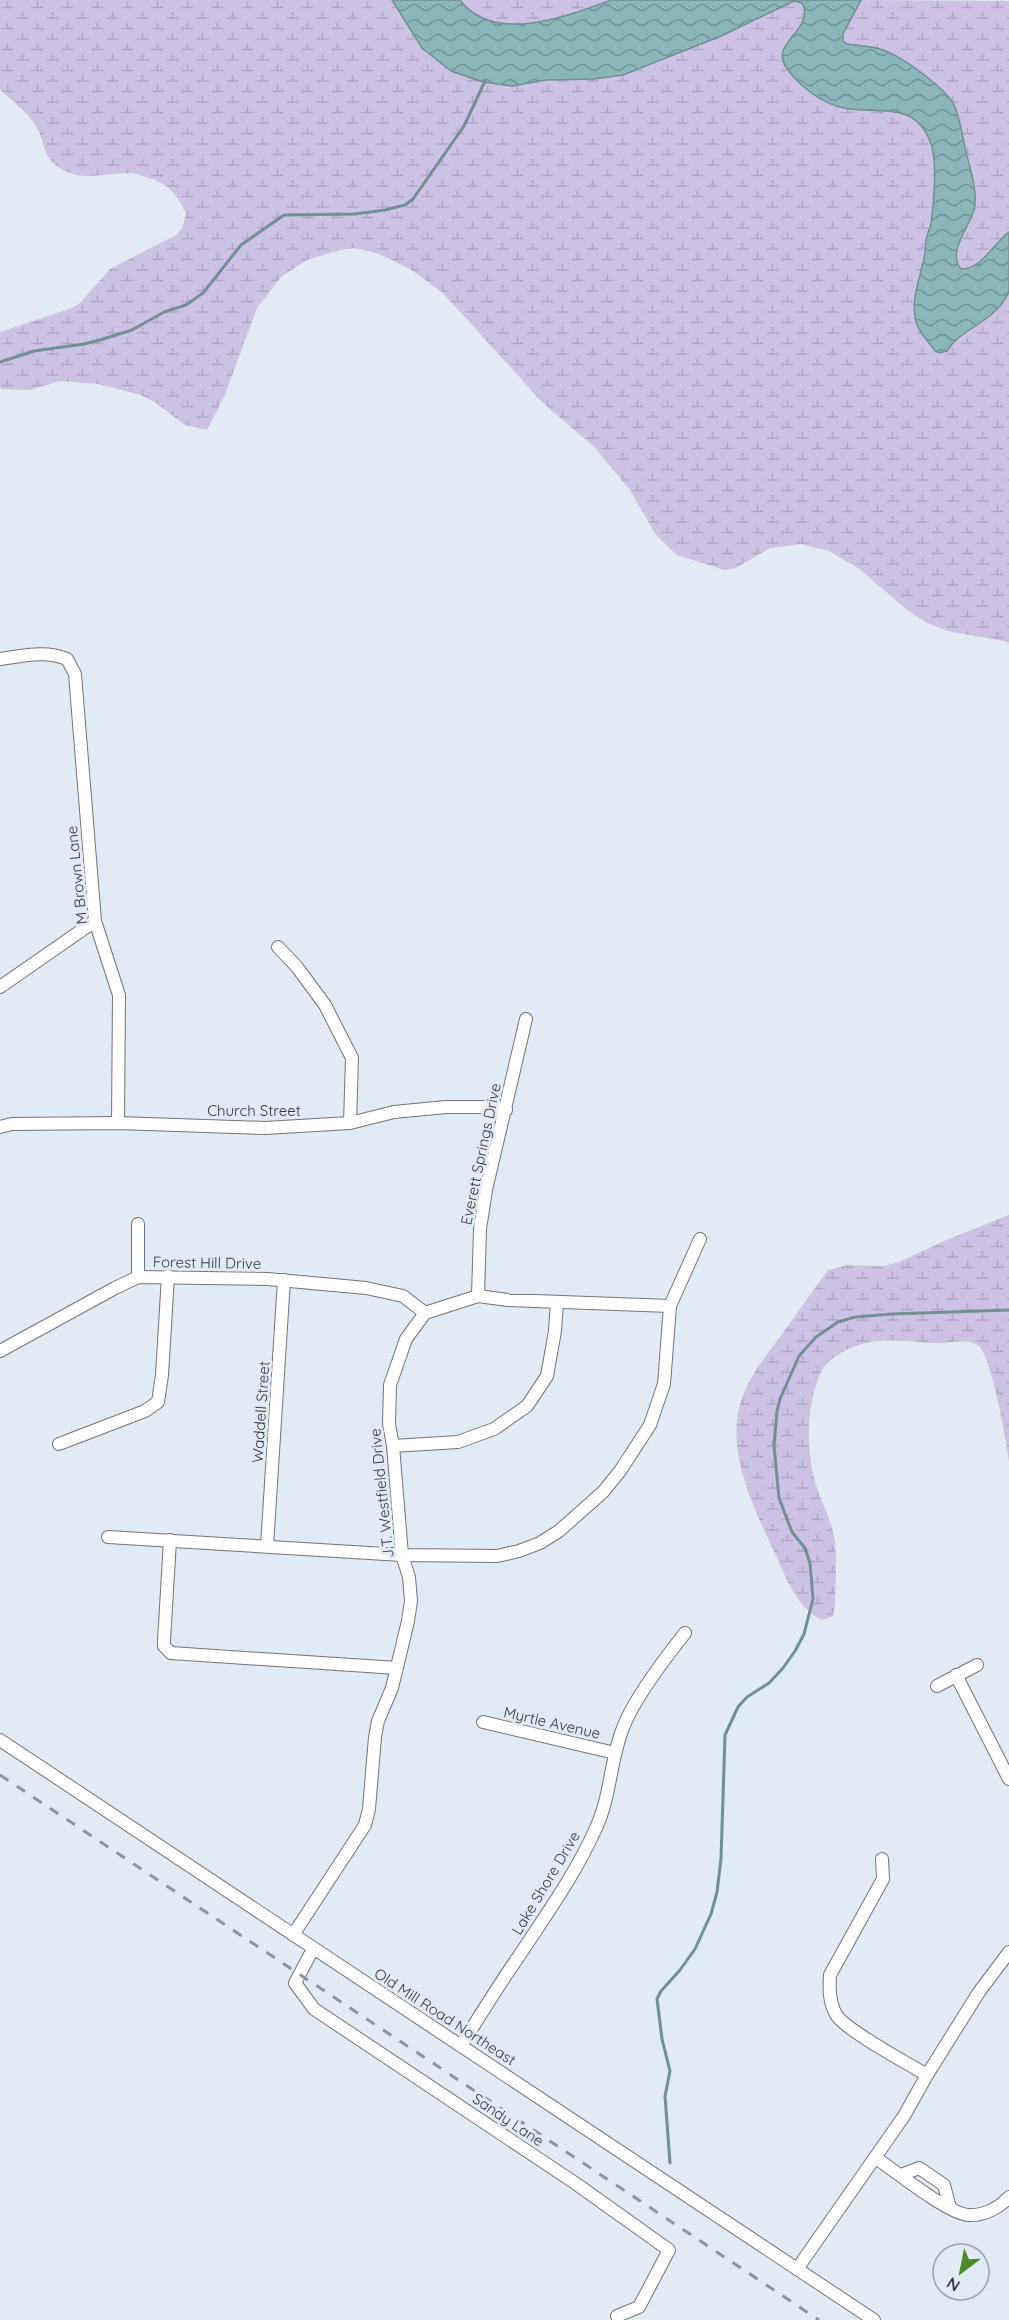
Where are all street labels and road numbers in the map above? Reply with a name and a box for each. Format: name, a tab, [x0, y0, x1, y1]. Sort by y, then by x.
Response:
street label: M Brown Lane	[62, 825, 91, 925]
street label: Everett Springs Drive	[456, 1081, 505, 1227]
street label: Church Street	[207, 1101, 301, 1120]
street label: Forest Hill Drive	[153, 1252, 261, 1273]
street label: Waddell Street	[247, 1360, 274, 1464]
street label: J.T. Westfield Drive	[365, 1427, 398, 1559]
street label: Myrtle Avenue	[502, 1702, 602, 1743]
street label: Lake Shore Drive	[507, 1828, 584, 1938]
street label: Old Mill Road Northeast	[371, 1964, 520, 2069]
street label: Sandy Lane	[469, 2089, 548, 2150]

